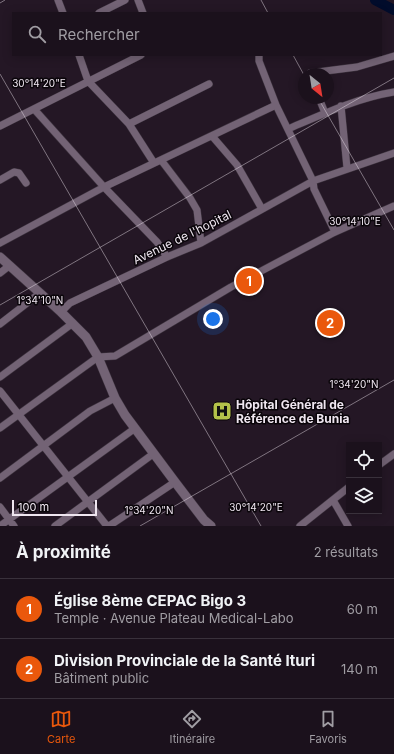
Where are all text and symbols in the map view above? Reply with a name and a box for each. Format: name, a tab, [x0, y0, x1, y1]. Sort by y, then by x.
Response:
search box	[12, 12, 382, 56]
icon: search	[26, 23, 48, 45]
text: Rechercher	[58, 25, 140, 44]
north arrow	[298, 68, 334, 104]
text: 30°14'20"E	[12, 77, 66, 89]
street label: Avenue de l'hopital	[130, 207, 234, 267]
text: 30°14'10"E	[329, 215, 381, 227]
pin: 1	[236, 266, 262, 296]
text: 1°34'10"N	[17, 294, 63, 306]
pin: 2	[317, 308, 343, 338]
your location	[203, 309, 223, 329]
text: 1°34'20"N	[330, 378, 378, 390]
place label: Hôpital Général de Référence de Bunia	[236, 397, 350, 426]
hospital icon: Hôpital Général de Référence de Bunia	[211, 400, 233, 422]
map controls	[346, 442, 382, 514]
button: locate	[346, 442, 382, 478]
button: layers	[346, 478, 382, 514]
scale bar	[12, 498, 97, 517]
text: 100 m	[18, 500, 49, 514]
text: 30°14'20"E	[229, 501, 283, 513]
text: 1°34'20"N	[125, 504, 173, 516]
text: À proximité	[16, 542, 111, 562]
text: 2 résultats	[314, 544, 378, 560]
text: Église 8ème CEPAC Bigo 3	[54, 591, 246, 610]
text: 1	[26, 601, 32, 617]
text: 60 m	[347, 601, 378, 617]
text: Temple · Avenue Plateau Medical-Labo	[54, 610, 293, 626]
text: Division Provinciale de la Santé Ituri	[54, 651, 315, 670]
text: 2	[25, 661, 33, 677]
text: 140 m	[341, 661, 378, 677]
text: Bâtiment public	[54, 670, 149, 686]
tab: Carte	[47, 708, 75, 746]
tab: Itinéraire	[170, 708, 215, 746]
tab: Favoris	[309, 708, 347, 746]

